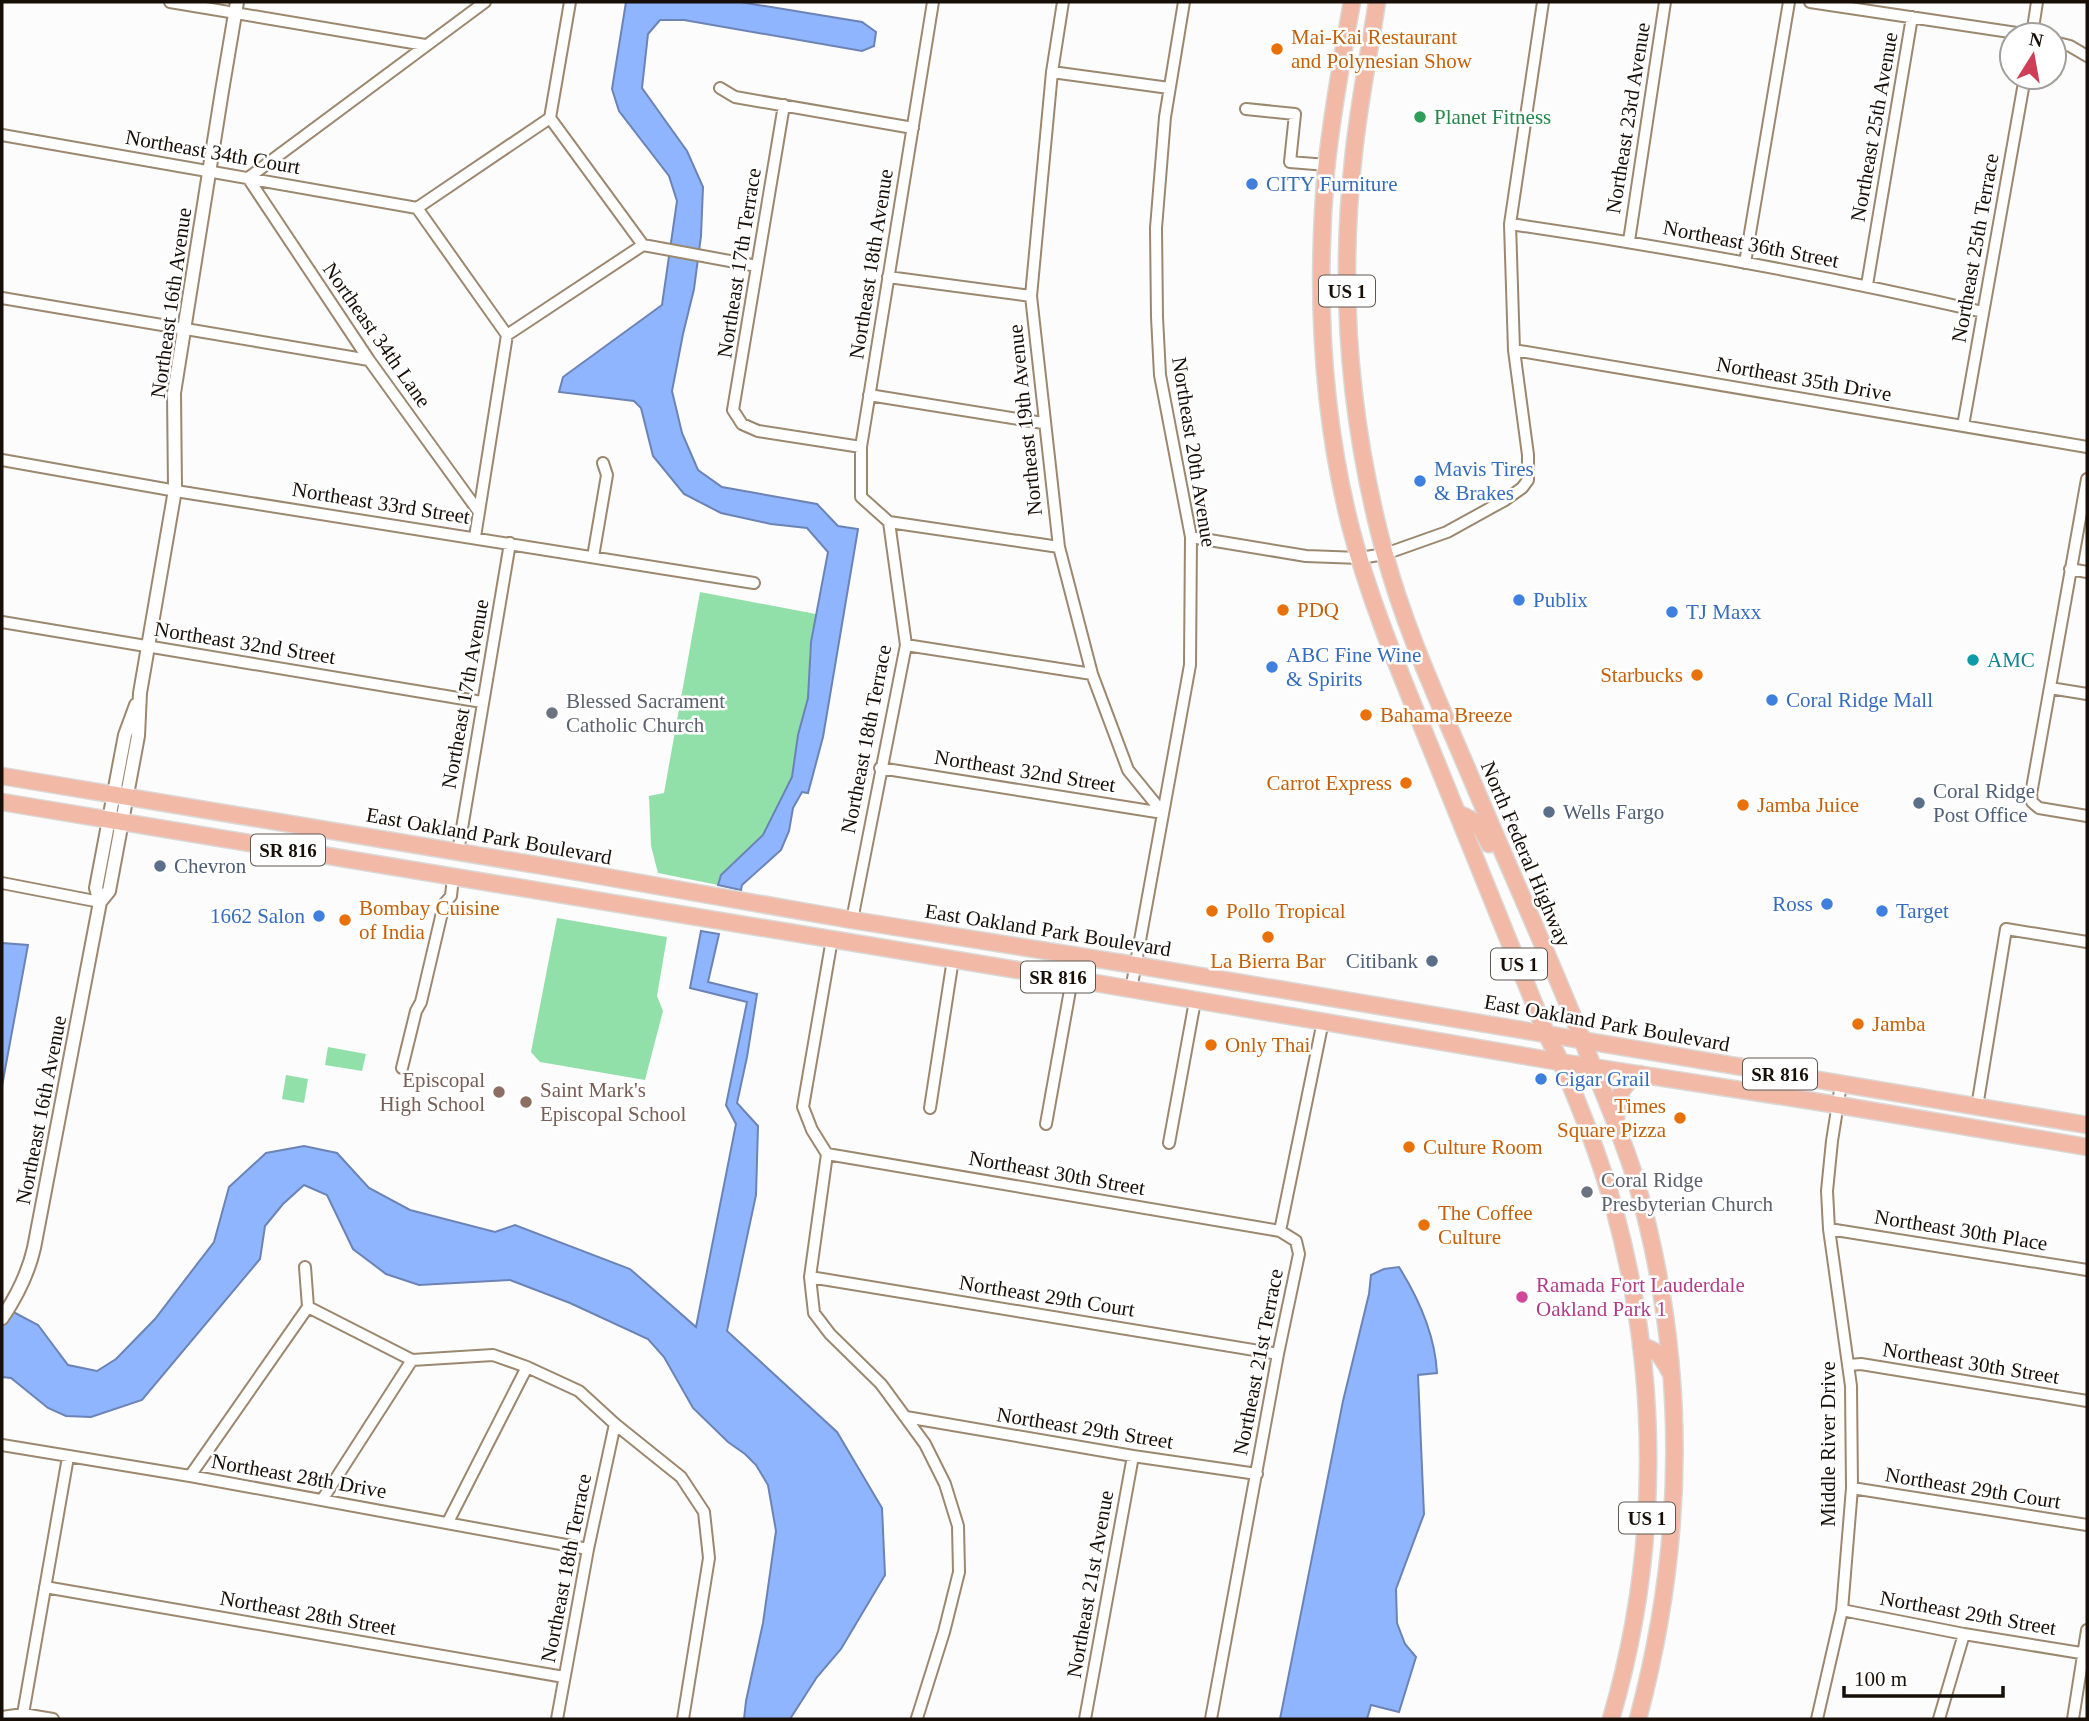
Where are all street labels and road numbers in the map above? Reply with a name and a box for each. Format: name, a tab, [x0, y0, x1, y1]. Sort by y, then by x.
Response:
street label: Northeast 23rd Avenue	[1601, 21, 1655, 215]
street label: Northeast 25th Avenue	[1846, 30, 1902, 224]
street label: Northeast 34th Court	[124, 125, 303, 179]
street label: Northeast 25th Terrace	[1947, 152, 2003, 344]
street label: Northeast 17th Terrace	[712, 166, 766, 360]
street label: Northeast 18th Avenue	[844, 167, 898, 361]
street label: Northeast 16th Avenue	[146, 206, 196, 400]
street label: Northeast 36th Street	[1661, 215, 1841, 273]
street label: Northeast 34th Lane	[318, 258, 436, 412]
road number: US 1	[1319, 276, 1375, 306]
street label: Northeast 19th Avenue	[1003, 323, 1047, 517]
street label: Northeast 35th Drive	[1715, 352, 1893, 406]
street label: Northeast 20th Avenue	[1167, 355, 1221, 549]
street label: Northeast 33rd Street	[290, 477, 472, 529]
street label: Northeast 17th Avenue	[437, 597, 493, 791]
street label: Northeast 32nd Street	[153, 617, 337, 669]
street label: Northeast 18th Terrace	[836, 643, 896, 835]
street label: Northeast 32nd Street	[933, 745, 1117, 797]
street label: North Federal Highway	[1476, 758, 1576, 951]
street label: East Oakland Park Boulevard	[364, 803, 614, 870]
road number: SR 816	[251, 834, 325, 866]
street label: East Oakland Park Boulevard	[923, 899, 1173, 961]
road number: US 1	[1491, 948, 1547, 980]
road number: SR 816	[1021, 962, 1095, 993]
street label: East Oakland Park Boulevard	[1482, 990, 1732, 1057]
street label: Northeast 16th Avenue	[11, 1013, 71, 1207]
road number: SR 816	[1743, 1058, 1817, 1090]
street label: Northeast 30th Street	[967, 1146, 1147, 1200]
street label: Northeast 30th Place	[1873, 1204, 2049, 1256]
street label: Northeast 21st Terrace	[1228, 1267, 1288, 1457]
street label: Northeast 29th Court	[958, 1270, 1137, 1322]
street label: Northeast 30th Street	[1881, 1337, 2061, 1389]
street label: Middle River Drive	[1816, 1361, 1840, 1527]
street label: Northeast 29th Street	[995, 1402, 1175, 1454]
street label: Northeast 28th Drive	[210, 1449, 388, 1503]
street label: Northeast 29th Court	[1884, 1462, 2063, 1514]
street label: Northeast 18th Terrace	[536, 1472, 596, 1664]
street label: Northeast 21st Avenue	[1062, 1488, 1118, 1680]
road number: US 1	[1619, 1502, 1675, 1534]
street label: Northeast 28th Street	[218, 1586, 398, 1640]
street label: Northeast 29th Street	[1878, 1586, 2058, 1640]

